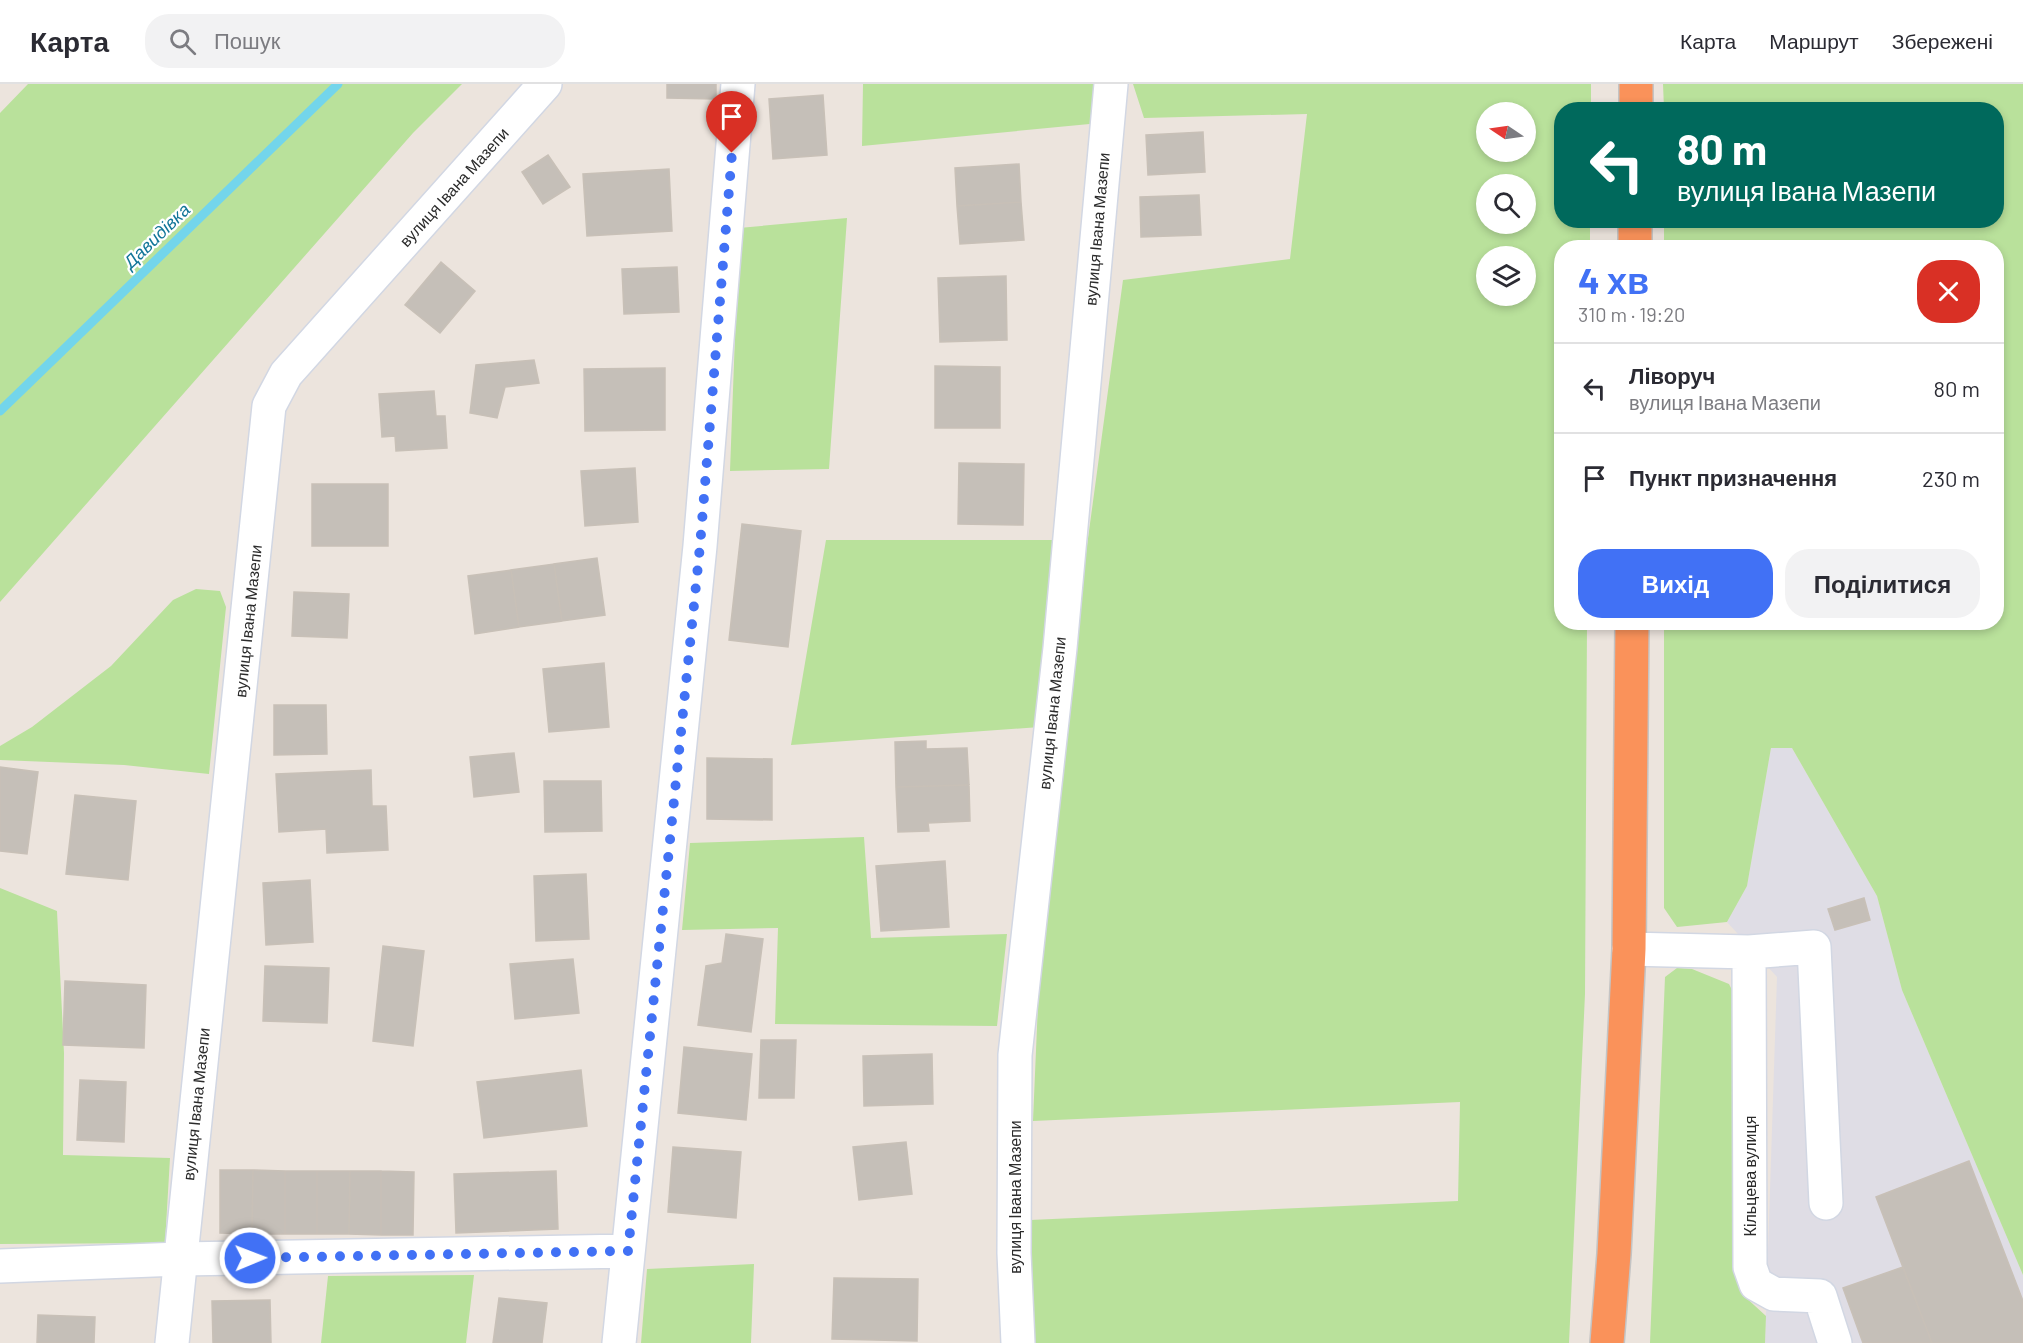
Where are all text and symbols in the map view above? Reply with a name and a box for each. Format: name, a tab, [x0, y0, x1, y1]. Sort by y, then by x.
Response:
search box	[145, 14, 565, 68]
text: Карта	[30, 24, 109, 58]
icon: search	[166, 25, 199, 58]
text: Пошук	[214, 27, 280, 53]
text: Карта	[1680, 28, 1736, 53]
text: Маршрут	[1769, 28, 1859, 53]
text: Збережені	[1892, 28, 1993, 53]
pin	[706, 91, 757, 153]
icon: arrive	[715, 100, 748, 133]
north arrow	[1476, 102, 1536, 162]
map controls	[1476, 102, 1536, 306]
street label: вулиця Івана Мазепи	[395, 123, 512, 250]
text: 80 m	[1677, 123, 1767, 173]
icon: left	[1578, 126, 1656, 204]
street label: вулиця Івана Мазепи	[1080, 152, 1113, 306]
button: search	[1476, 174, 1536, 234]
text: вулиця Івана Мазепи	[1677, 174, 1936, 206]
water label: Давидівка	[117, 198, 194, 274]
button: layers	[1476, 246, 1536, 306]
text: 4 хв	[1578, 258, 1649, 301]
button: close	[1917, 260, 1980, 323]
text: 310 m · 19:20	[1578, 302, 1685, 326]
text: Ліворуч	[1629, 362, 1715, 388]
icon: left	[1578, 372, 1611, 405]
text: 80 m	[1934, 375, 1980, 401]
text: вулиця Івана Мазепи	[1629, 390, 1821, 414]
icon: arrive	[1578, 462, 1611, 495]
text: Пункт призначення	[1629, 464, 1837, 490]
text: 230 m	[1922, 465, 1980, 491]
street label: вулиця Івана Мазепи	[230, 544, 265, 698]
button: Вихід	[1578, 549, 1773, 618]
button: Поділитися	[1785, 549, 1980, 618]
street label: вулиця Івана Мазепи	[1034, 636, 1069, 790]
street label: вулиця Івана Мазепи	[178, 1027, 213, 1181]
street label: Кільцева вулиця	[1740, 1116, 1759, 1236]
street label: вулиця Івана Мазепи	[1005, 1120, 1024, 1274]
position arrow	[218, 1226, 282, 1290]

